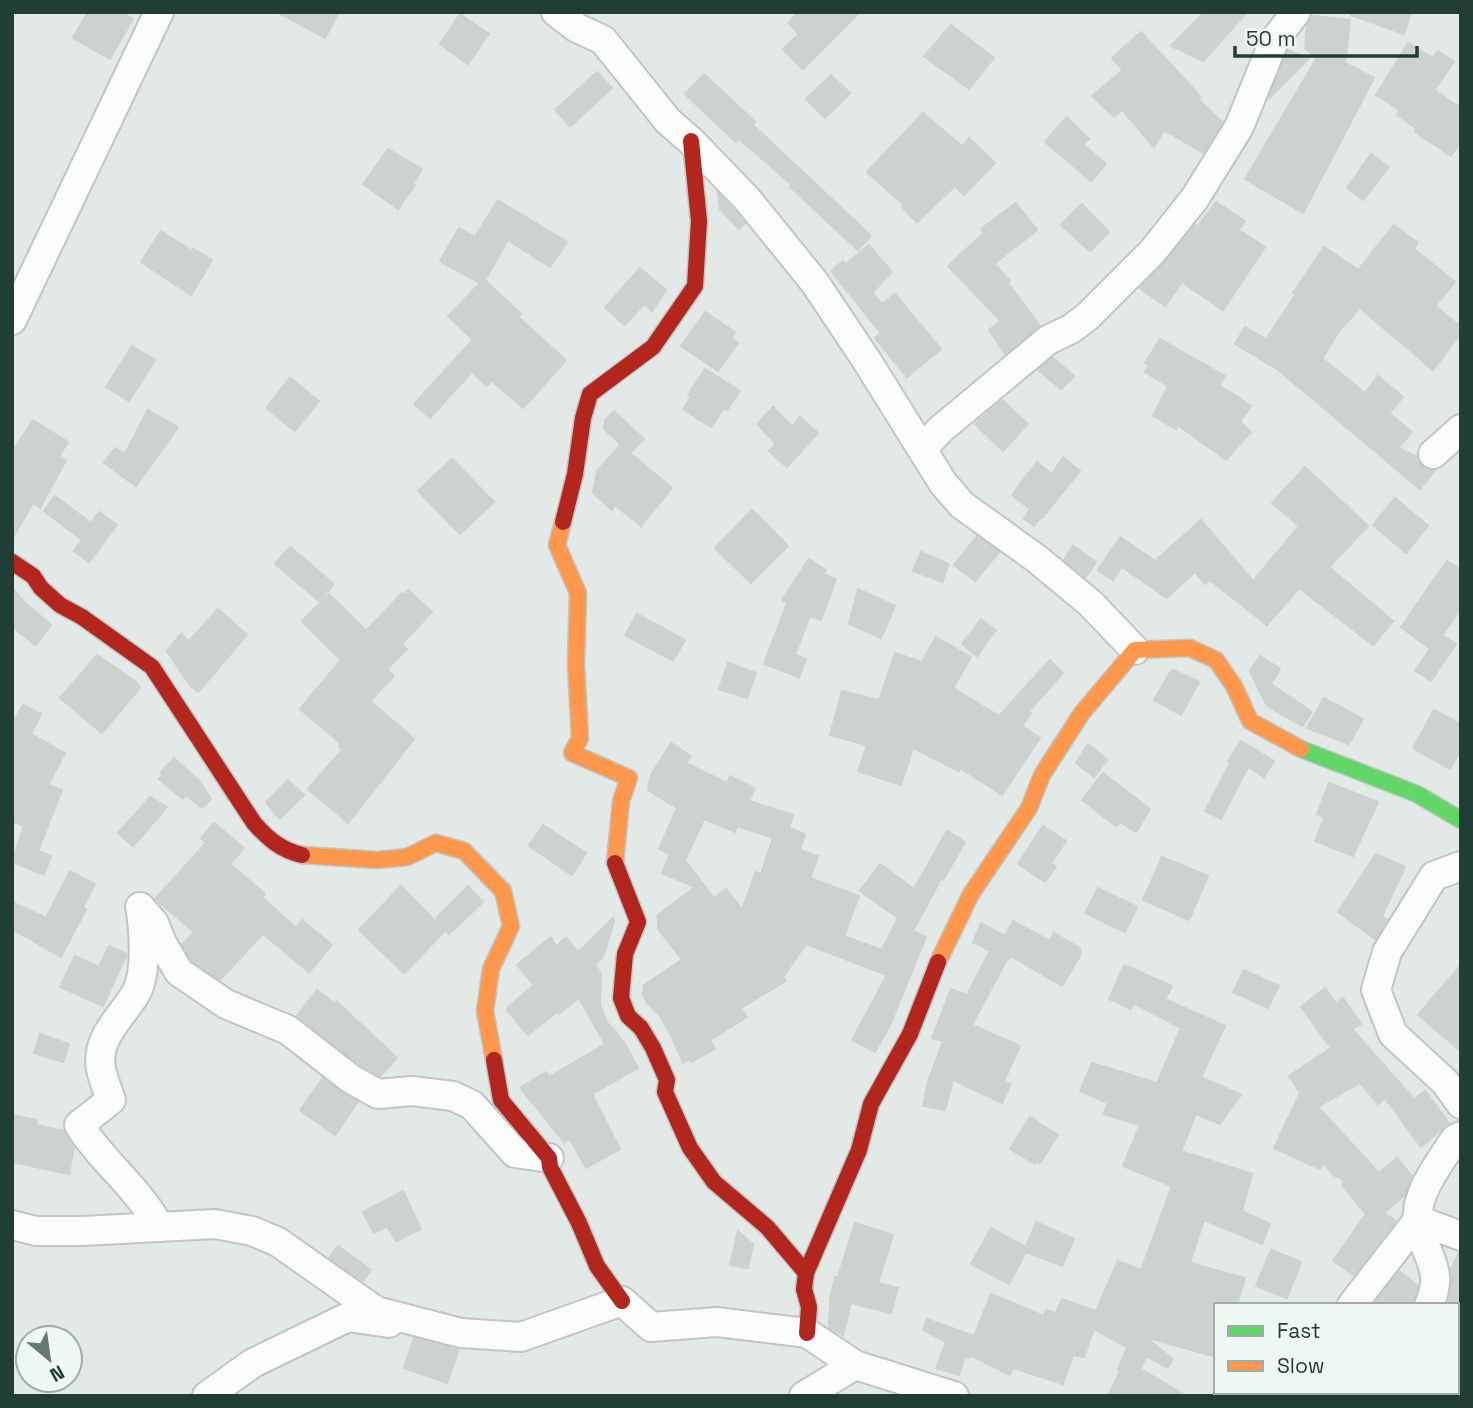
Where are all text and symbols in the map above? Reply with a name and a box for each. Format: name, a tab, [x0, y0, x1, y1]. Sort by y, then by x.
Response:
scale bar	[1235, 14, 1417, 58]
text: 50 m	[1246, 25, 1296, 52]
legend	[1214, 1303, 1459, 1394]
text: Fast	[1277, 1317, 1321, 1344]
north arrow	[14, 1324, 84, 1394]
text: Slow	[1277, 1352, 1325, 1379]
text: N	[45, 1359, 69, 1387]

